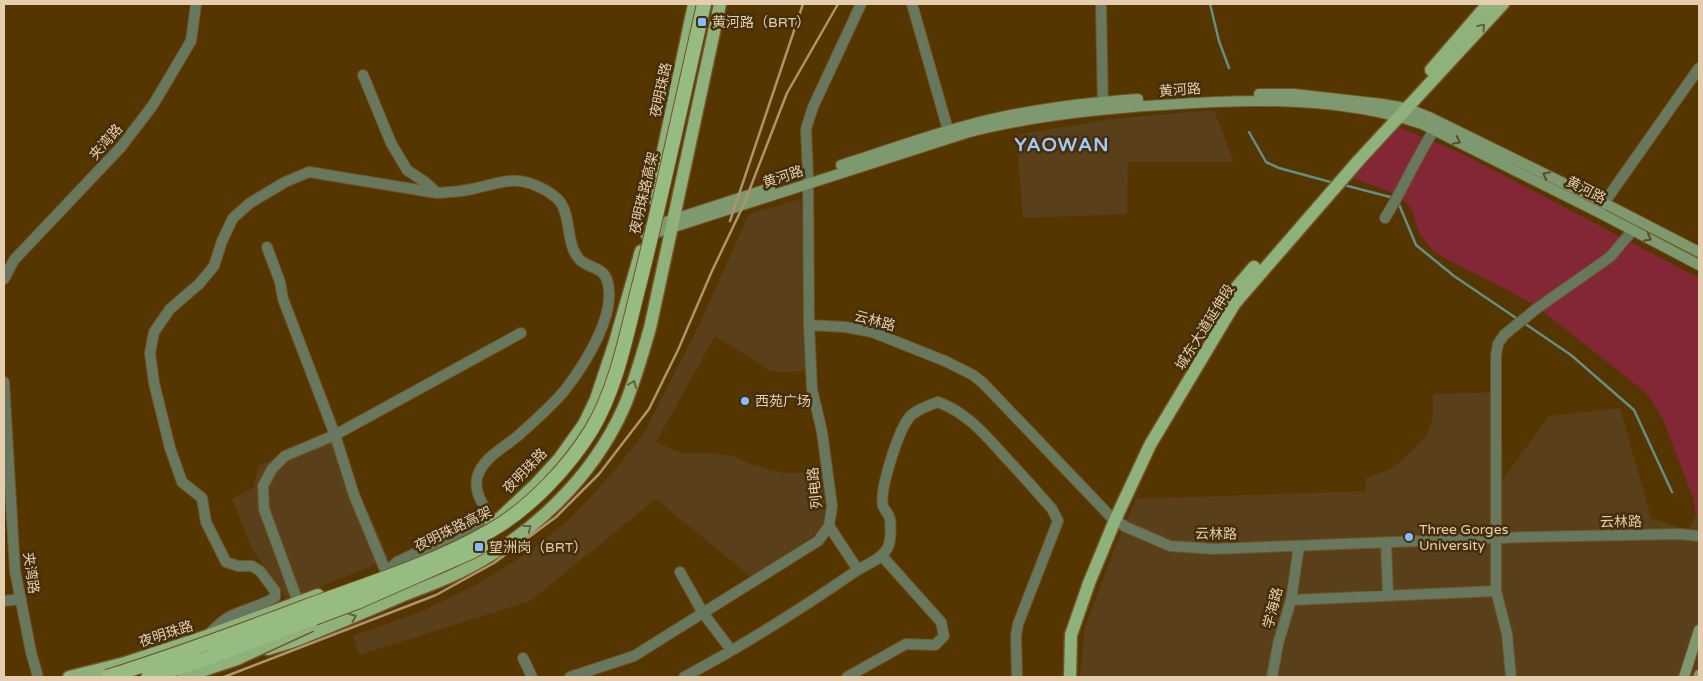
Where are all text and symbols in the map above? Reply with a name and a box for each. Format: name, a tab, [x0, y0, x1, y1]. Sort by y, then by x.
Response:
place label: 黄河路（BRT）	[712, 14, 810, 31]
marker: 黄河路（BRT）	[696, 16, 708, 28]
one-way arrow	[1476, 24, 1485, 33]
street label: 夜明珠路	[647, 61, 675, 119]
street label: 黄河路	[1158, 80, 1202, 100]
street label: 夹湾路	[86, 121, 126, 163]
district label: YAOWAN	[1015, 134, 1109, 156]
one-way arrow	[1451, 135, 1460, 145]
street label: 夜明珠路高架	[626, 150, 662, 236]
street label: 黄河路	[760, 162, 806, 192]
one-way arrow	[1542, 170, 1551, 181]
street label: 黄河路	[1563, 173, 1609, 207]
one-way arrow	[1643, 232, 1652, 242]
street label: 城东大道延伸段	[1172, 281, 1238, 373]
street label: 云林路	[853, 307, 897, 335]
one-way arrow	[626, 380, 637, 389]
place label: 西苑广场	[755, 393, 811, 410]
marker: 西苑广场	[739, 395, 751, 407]
street label: 夜明珠路	[499, 445, 551, 497]
street label: 列电路	[804, 466, 826, 510]
street label: 夜明珠路高架	[412, 503, 494, 555]
street label: 云林路	[1600, 513, 1642, 531]
place label: Three Gorges University	[1419, 521, 1509, 554]
one-way arrow	[523, 525, 532, 534]
street label: 云林路	[1195, 525, 1237, 543]
marker: Three Gorges University	[1403, 531, 1415, 543]
place label: 望洲岗（BRT）	[489, 539, 587, 556]
marker: 望洲岗（BRT）	[473, 541, 485, 553]
street label: 夹湾路	[20, 551, 42, 595]
street label: 学海路	[1260, 586, 1286, 630]
one-way arrow	[348, 612, 357, 623]
street label: 夜明珠路	[137, 617, 195, 651]

